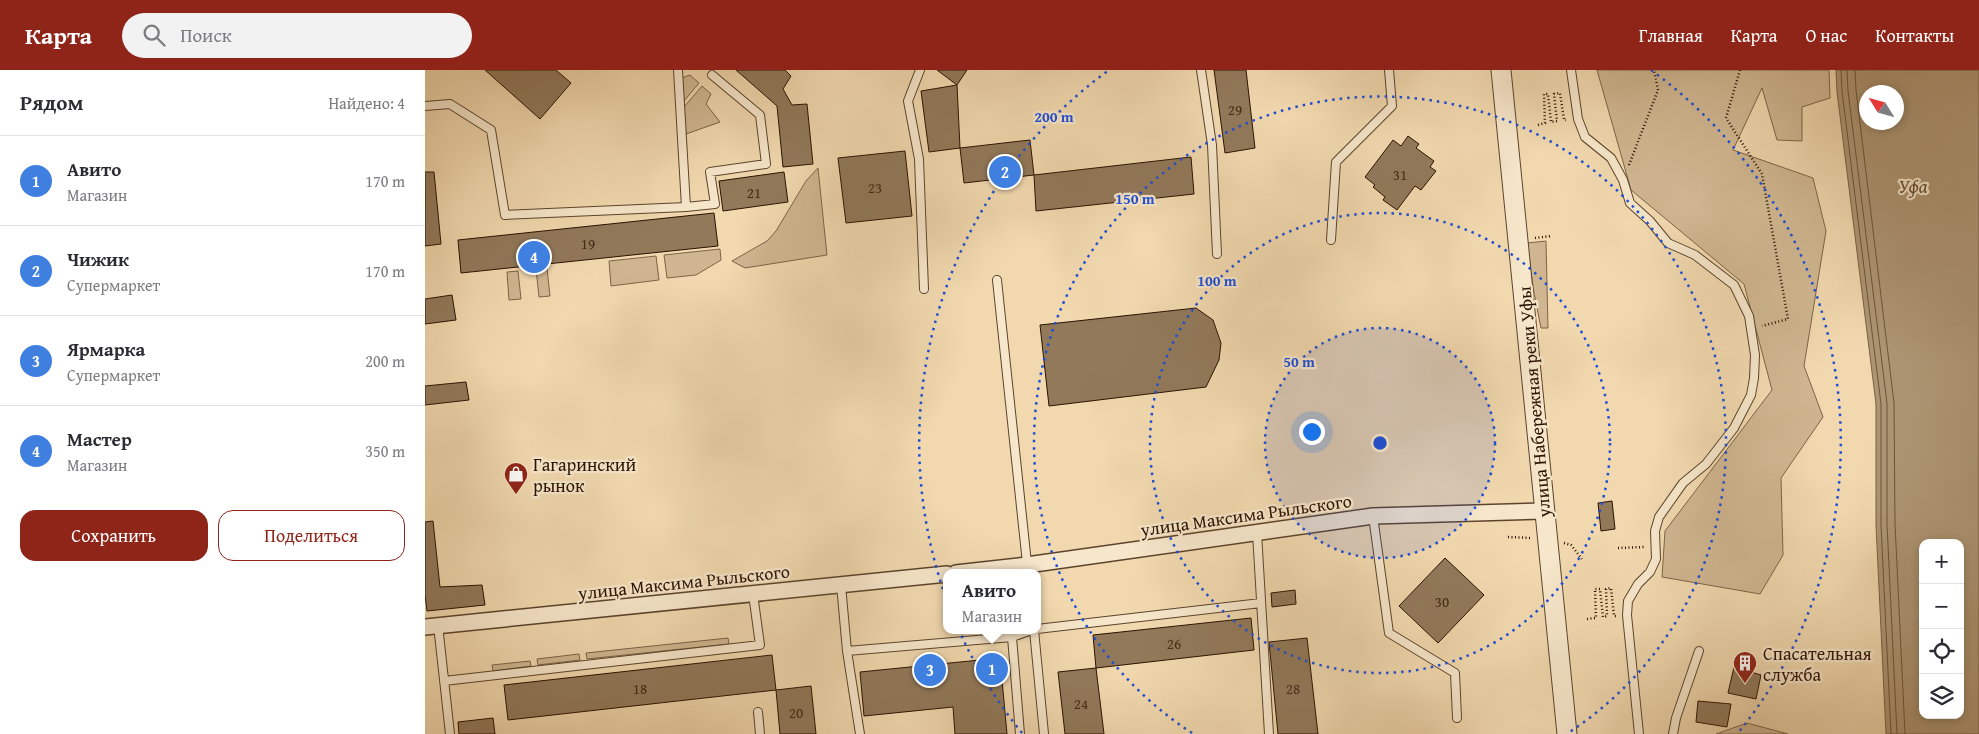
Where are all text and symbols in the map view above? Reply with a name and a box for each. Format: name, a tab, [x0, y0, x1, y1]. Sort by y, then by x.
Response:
search box	[122, 13, 472, 58]
text: Карта	[25, 18, 92, 53]
icon: search	[140, 21, 168, 49]
text: Поиск	[180, 21, 232, 49]
text: Главная	[1639, 22, 1703, 49]
text: Карта	[1731, 22, 1777, 49]
text: О нас	[1805, 22, 1847, 49]
text: Контакты	[1875, 22, 1954, 49]
north arrow	[1859, 85, 1904, 130]
text: Рядом	[20, 87, 83, 118]
text: Найдено: 4	[328, 91, 405, 115]
house number: 29	[1228, 99, 1242, 120]
text: 200 m	[1034, 106, 1074, 127]
pin: 2	[989, 153, 1021, 191]
text: Авито	[67, 155, 121, 183]
house number: 31	[1393, 164, 1407, 185]
text: 1	[32, 169, 40, 193]
text: 170 m	[365, 169, 405, 193]
water label: Уфа	[1898, 172, 1928, 200]
house number: 23	[868, 177, 882, 198]
house number: 21	[747, 182, 761, 203]
text: Магазин	[67, 183, 127, 207]
text: 150 m	[1115, 188, 1155, 209]
house number: 19	[581, 233, 595, 254]
pin: 4	[518, 238, 550, 276]
text: Чижик	[67, 245, 129, 273]
text: 2	[32, 259, 40, 283]
text: 170 m	[365, 259, 405, 283]
text: 100 m	[1197, 270, 1237, 291]
text: Супермаркет	[67, 273, 160, 297]
street label: улица Набережная реки Уфы	[1510, 285, 1558, 520]
text: Ярмарка	[67, 335, 145, 363]
text: 3	[32, 349, 40, 373]
text: 200 m	[365, 349, 405, 373]
text: 50 m	[1283, 351, 1315, 372]
text: Супермаркет	[67, 363, 160, 387]
your location	[1299, 419, 1325, 445]
text: Мастер	[67, 425, 132, 453]
centre of rings	[1371, 434, 1389, 452]
text: 4	[32, 439, 40, 463]
text: 350 m	[365, 439, 405, 463]
place label: Гагаринский рынок	[533, 451, 636, 499]
text: Магазин	[67, 453, 127, 477]
shop icon: Гагаринский рынок	[503, 461, 529, 495]
street label: улица Максима Рыльского	[1138, 487, 1353, 543]
button: Сохранить	[20, 510, 208, 561]
button: Поделиться	[218, 510, 405, 561]
map controls	[1919, 539, 1964, 719]
button: +	[1919, 539, 1964, 584]
street label: улица Максима Рыльского	[576, 557, 791, 607]
popup	[943, 569, 1041, 634]
text: Авито	[962, 576, 1016, 604]
button: −	[1919, 584, 1964, 629]
house number: 30	[1435, 591, 1449, 612]
text: Магазин	[962, 604, 1022, 628]
button: locate	[1919, 629, 1964, 674]
house number: 26	[1167, 633, 1181, 654]
place label: Спасательная служба	[1763, 640, 1872, 688]
pin: 1	[976, 650, 1008, 688]
building icon: Спасательная служба	[1732, 650, 1758, 684]
pin: 3	[914, 651, 946, 689]
button: layers	[1919, 674, 1964, 719]
house number: 18	[633, 678, 647, 699]
house number: 28	[1286, 678, 1300, 699]
house number: 24	[1074, 693, 1088, 714]
house number: 20	[789, 702, 803, 723]

